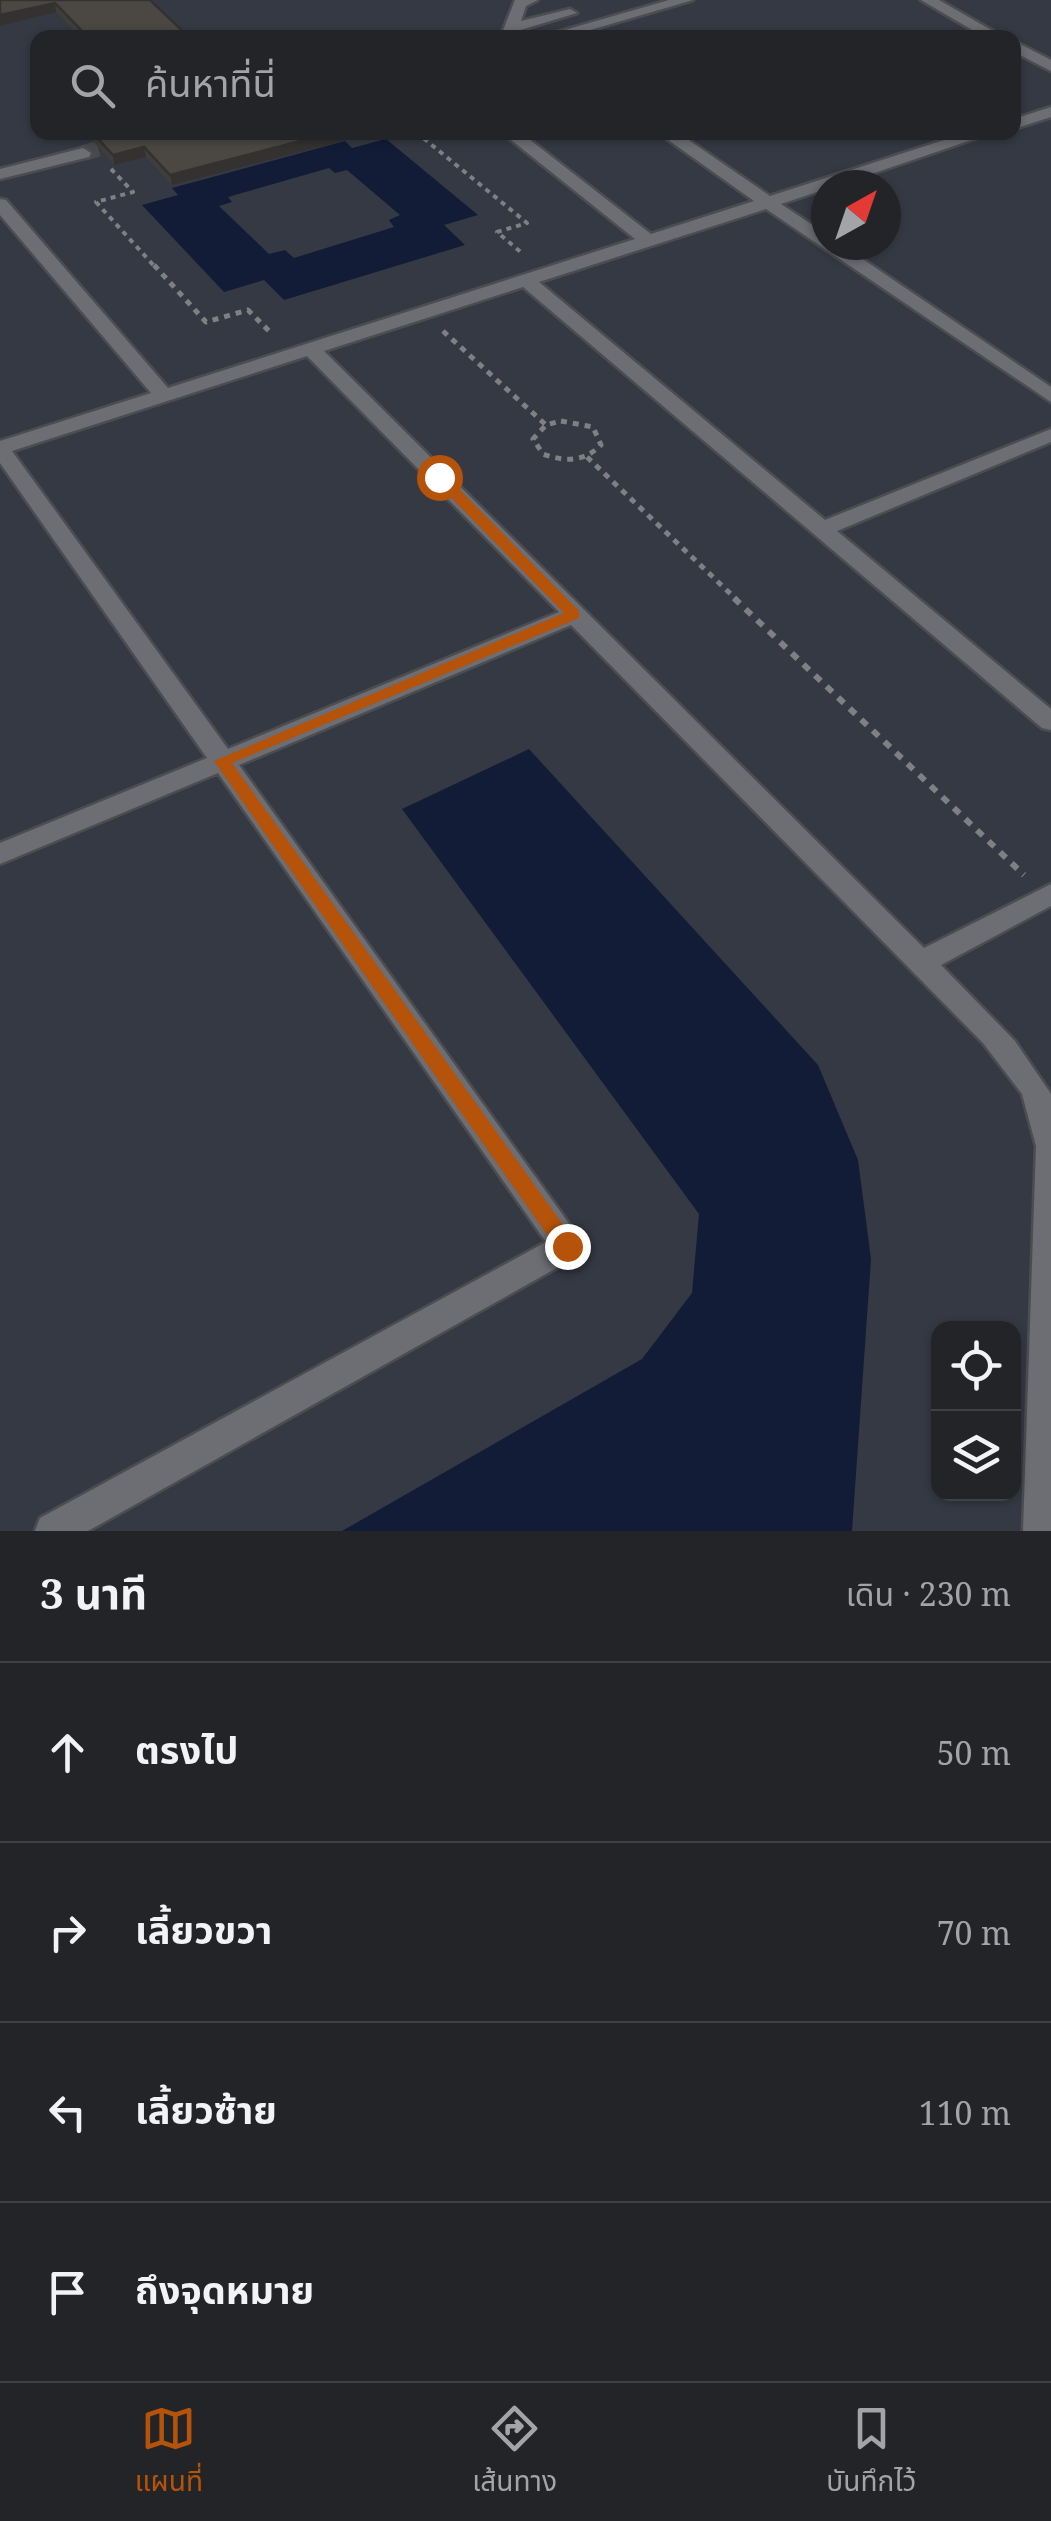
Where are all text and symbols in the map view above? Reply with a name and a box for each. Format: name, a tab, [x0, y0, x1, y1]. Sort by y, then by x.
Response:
search box	[30, 30, 1021, 140]
text: ค้นหาที่นี่	[145, 56, 276, 108]
icon: search	[65, 58, 120, 113]
north arrow	[811, 170, 901, 260]
route start	[417, 455, 463, 501]
route end	[545, 1224, 591, 1270]
map controls	[931, 1321, 1021, 1501]
button: locate	[931, 1321, 1021, 1411]
button: layers	[931, 1411, 1021, 1501]
text: 3 นาที	[40, 1564, 147, 1621]
text: เดิน · 230 m	[846, 1572, 1011, 1615]
text: ตรงไป	[135, 1723, 238, 1775]
icon: ahead	[40, 1725, 95, 1780]
text: 50 m	[937, 1731, 1011, 1774]
text: เลี้ยวขวา	[135, 1903, 272, 1955]
icon: right	[40, 1905, 95, 1960]
text: 70 m	[937, 1911, 1011, 1954]
text: เลี้ยวซ้าย	[135, 2083, 277, 2135]
icon: left	[40, 2085, 95, 2140]
text: 110 m	[919, 2091, 1011, 2134]
text: ถึงจุดหมาย	[135, 2263, 314, 2315]
icon: arrive	[40, 2265, 95, 2320]
tab: แผนที่	[135, 2401, 203, 2504]
tab: เส้นทาง	[472, 2401, 557, 2504]
tab: บันทึกไว้	[826, 2401, 916, 2504]

